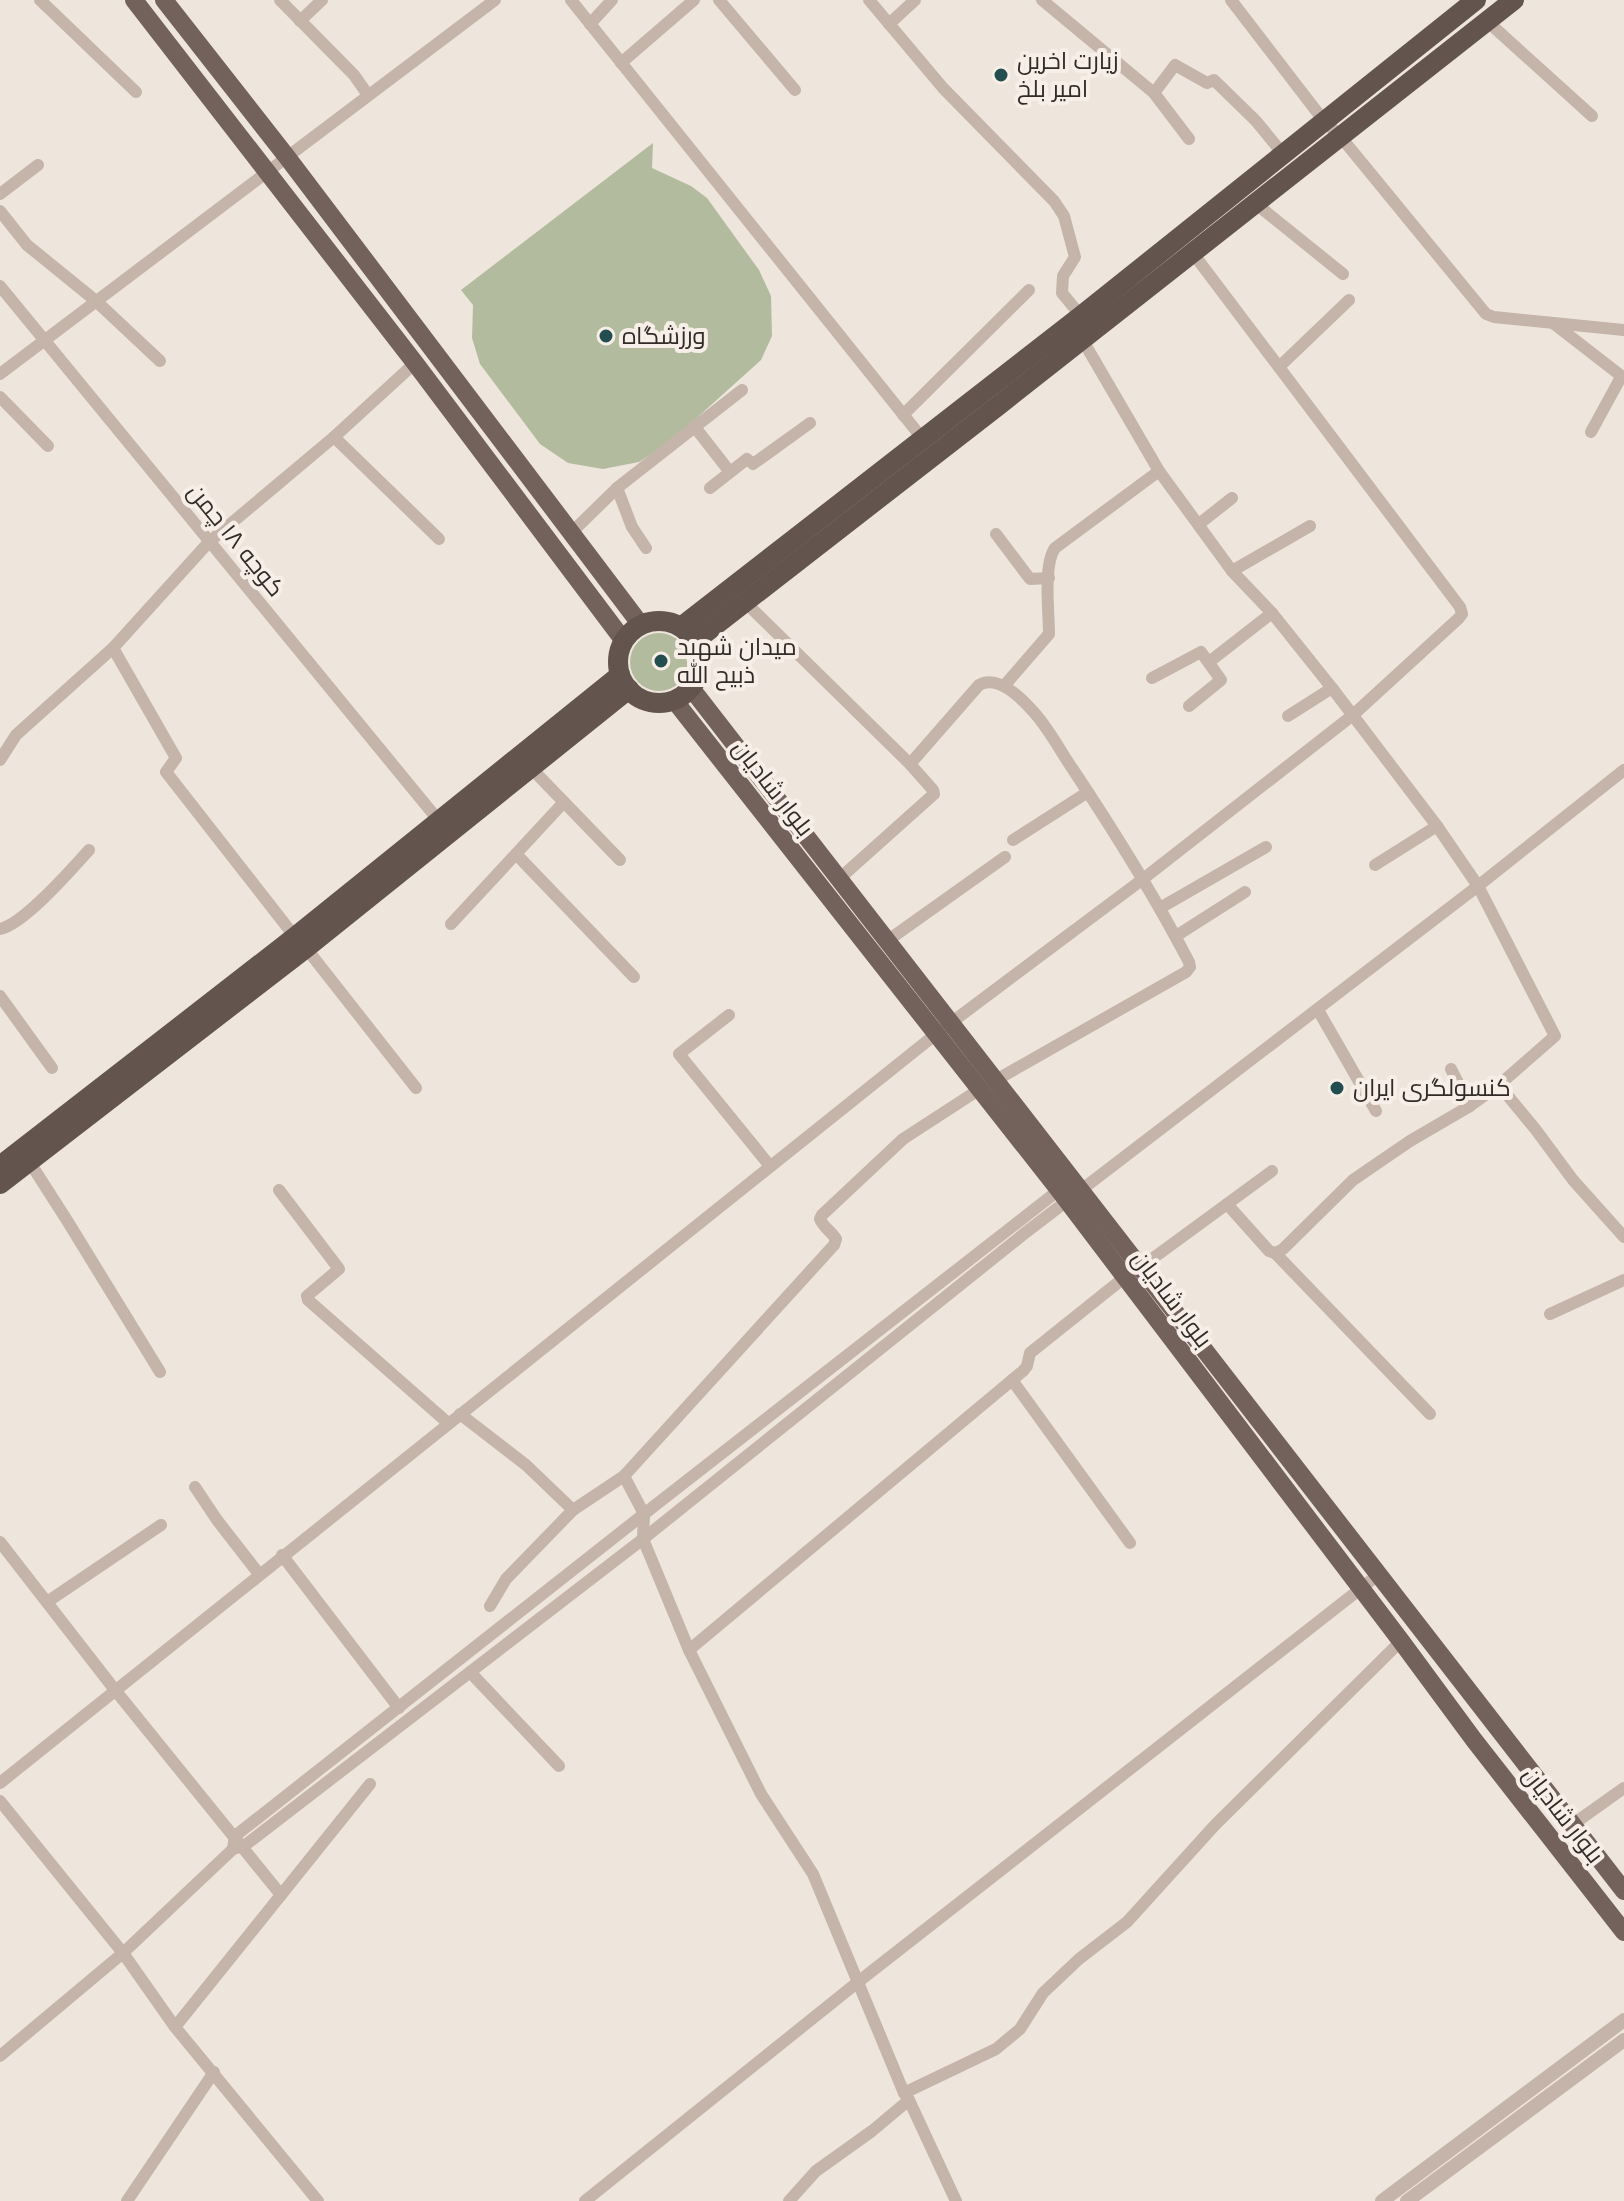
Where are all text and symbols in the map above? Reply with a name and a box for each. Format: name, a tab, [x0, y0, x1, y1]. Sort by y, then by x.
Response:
place label: زیارت اخرین امیر بلخ	[1017, 46, 1119, 105]
marker: زیارت اخرین امیر بلخ	[992, 66, 1010, 84]
place label: ورزشگاه	[622, 321, 706, 350]
marker: ورزشگاه	[597, 327, 615, 345]
street label: كوچه ١٨ چمن	[180, 477, 291, 603]
place label: میدان شهید ذبیح الله	[677, 632, 797, 691]
marker: میدان شهید ذبیح الله	[652, 652, 670, 670]
street label: بلوار شادیان	[727, 734, 820, 842]
place label: کنسولگری ایران	[1353, 1073, 1511, 1102]
marker: کنسولگری ایران	[1328, 1079, 1346, 1097]
street label: بلوار شادیان	[1126, 1244, 1218, 1353]
street label: بلوار شادیان	[1517, 1761, 1610, 1869]

